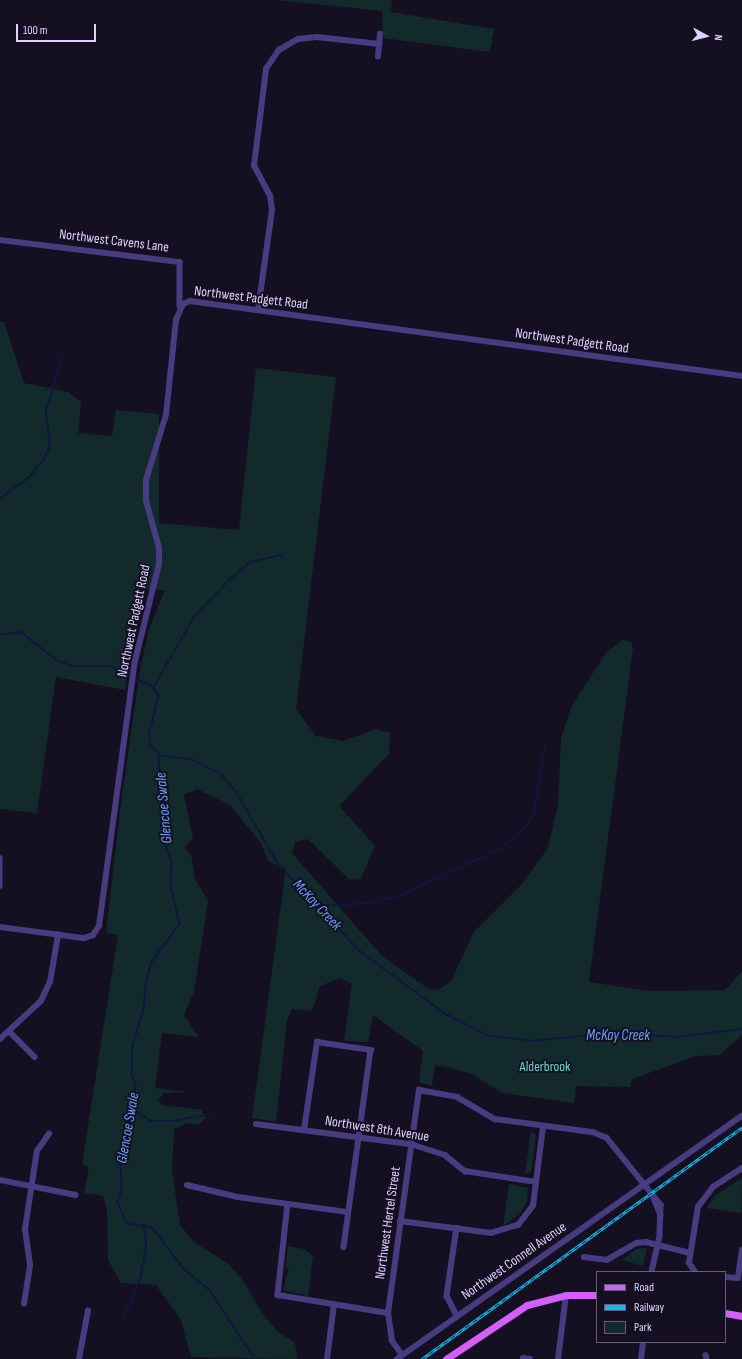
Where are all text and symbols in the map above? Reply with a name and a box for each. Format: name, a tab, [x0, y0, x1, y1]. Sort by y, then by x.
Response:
scale bar	[18, 16, 98, 42]
north arrow	[686, 16, 726, 56]
text: 100 m	[23, 23, 48, 38]
text: N	[712, 34, 725, 41]
street label: Northwest Cavens Lane	[58, 226, 170, 256]
street label: Northwest Padgett Road	[193, 283, 309, 313]
street label: Northwest Padgett Road	[514, 325, 630, 357]
street label: Northwest Padgett Road	[114, 563, 154, 679]
water label: Glencoe Swale	[152, 772, 176, 844]
water label: McKay Creek	[289, 876, 345, 934]
water label: McKay Creek	[586, 1027, 650, 1045]
park label: Alderbrook	[520, 1059, 570, 1075]
water label: Glencoe Swale	[113, 1091, 143, 1165]
street label: Northwest 8th Avenue	[324, 1112, 430, 1146]
street label: Northwest Hertel Street	[372, 1166, 404, 1280]
street label: Northwest Connell Avenue	[458, 1219, 570, 1303]
legend	[596, 1271, 726, 1343]
text: Road	[634, 1280, 654, 1295]
text: Railway	[634, 1300, 664, 1315]
text: Park	[634, 1320, 652, 1335]

